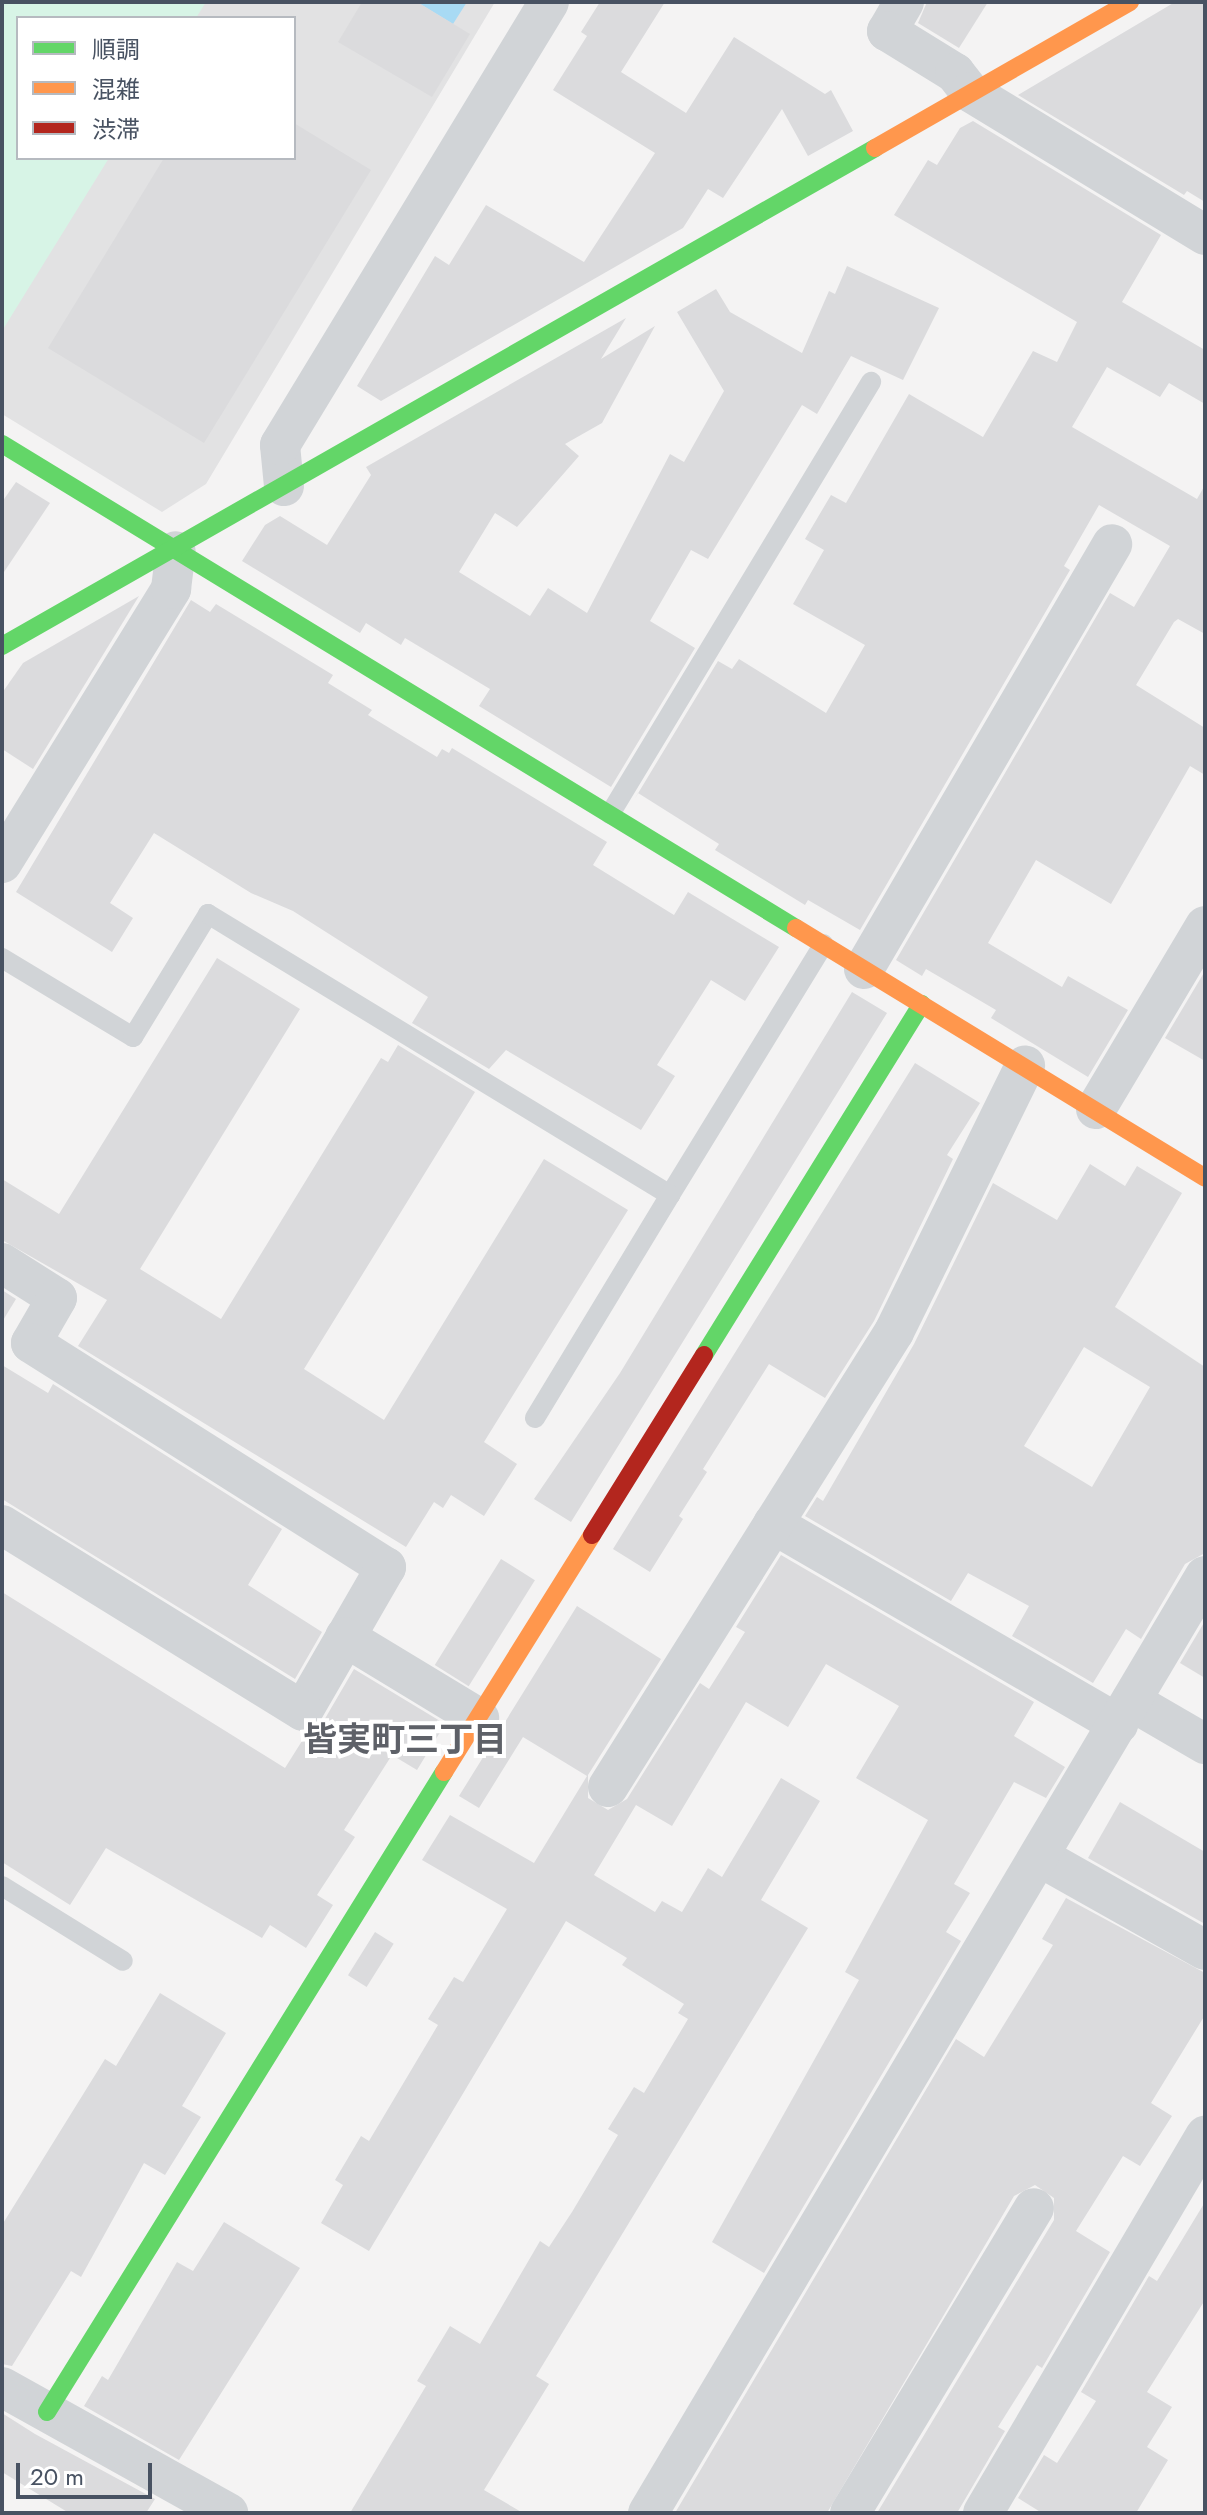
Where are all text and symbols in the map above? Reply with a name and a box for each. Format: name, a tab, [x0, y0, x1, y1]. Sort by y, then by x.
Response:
legend	[16, 16, 296, 160]
text: 順調	[92, 32, 140, 67]
text: 混雑	[92, 72, 140, 107]
text: 渋滞	[92, 112, 140, 147]
district label: 皆実町三丁目	[303, 1720, 507, 1760]
scale bar	[20, 2447, 156, 2497]
text: 20 m	[30, 2459, 84, 2494]

